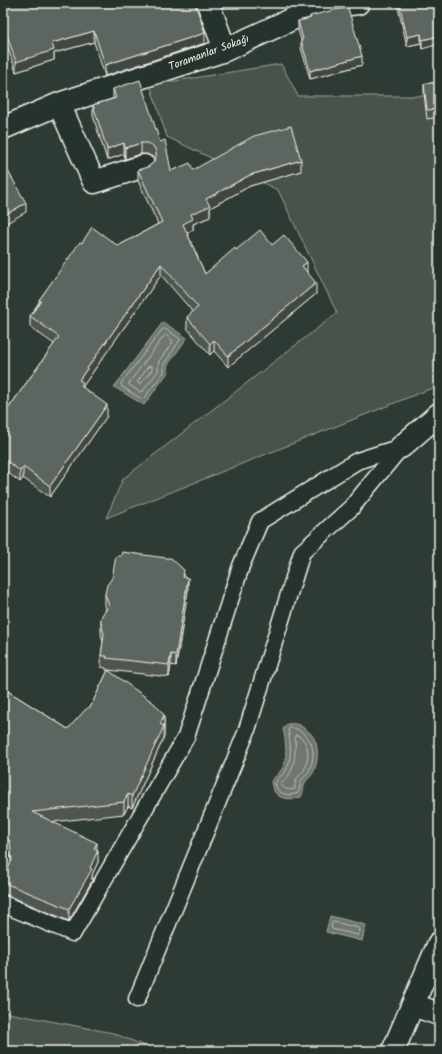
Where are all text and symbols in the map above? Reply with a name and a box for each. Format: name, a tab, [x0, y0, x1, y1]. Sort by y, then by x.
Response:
street label: Toramanlar Sokağı	[166, 30, 252, 76]

